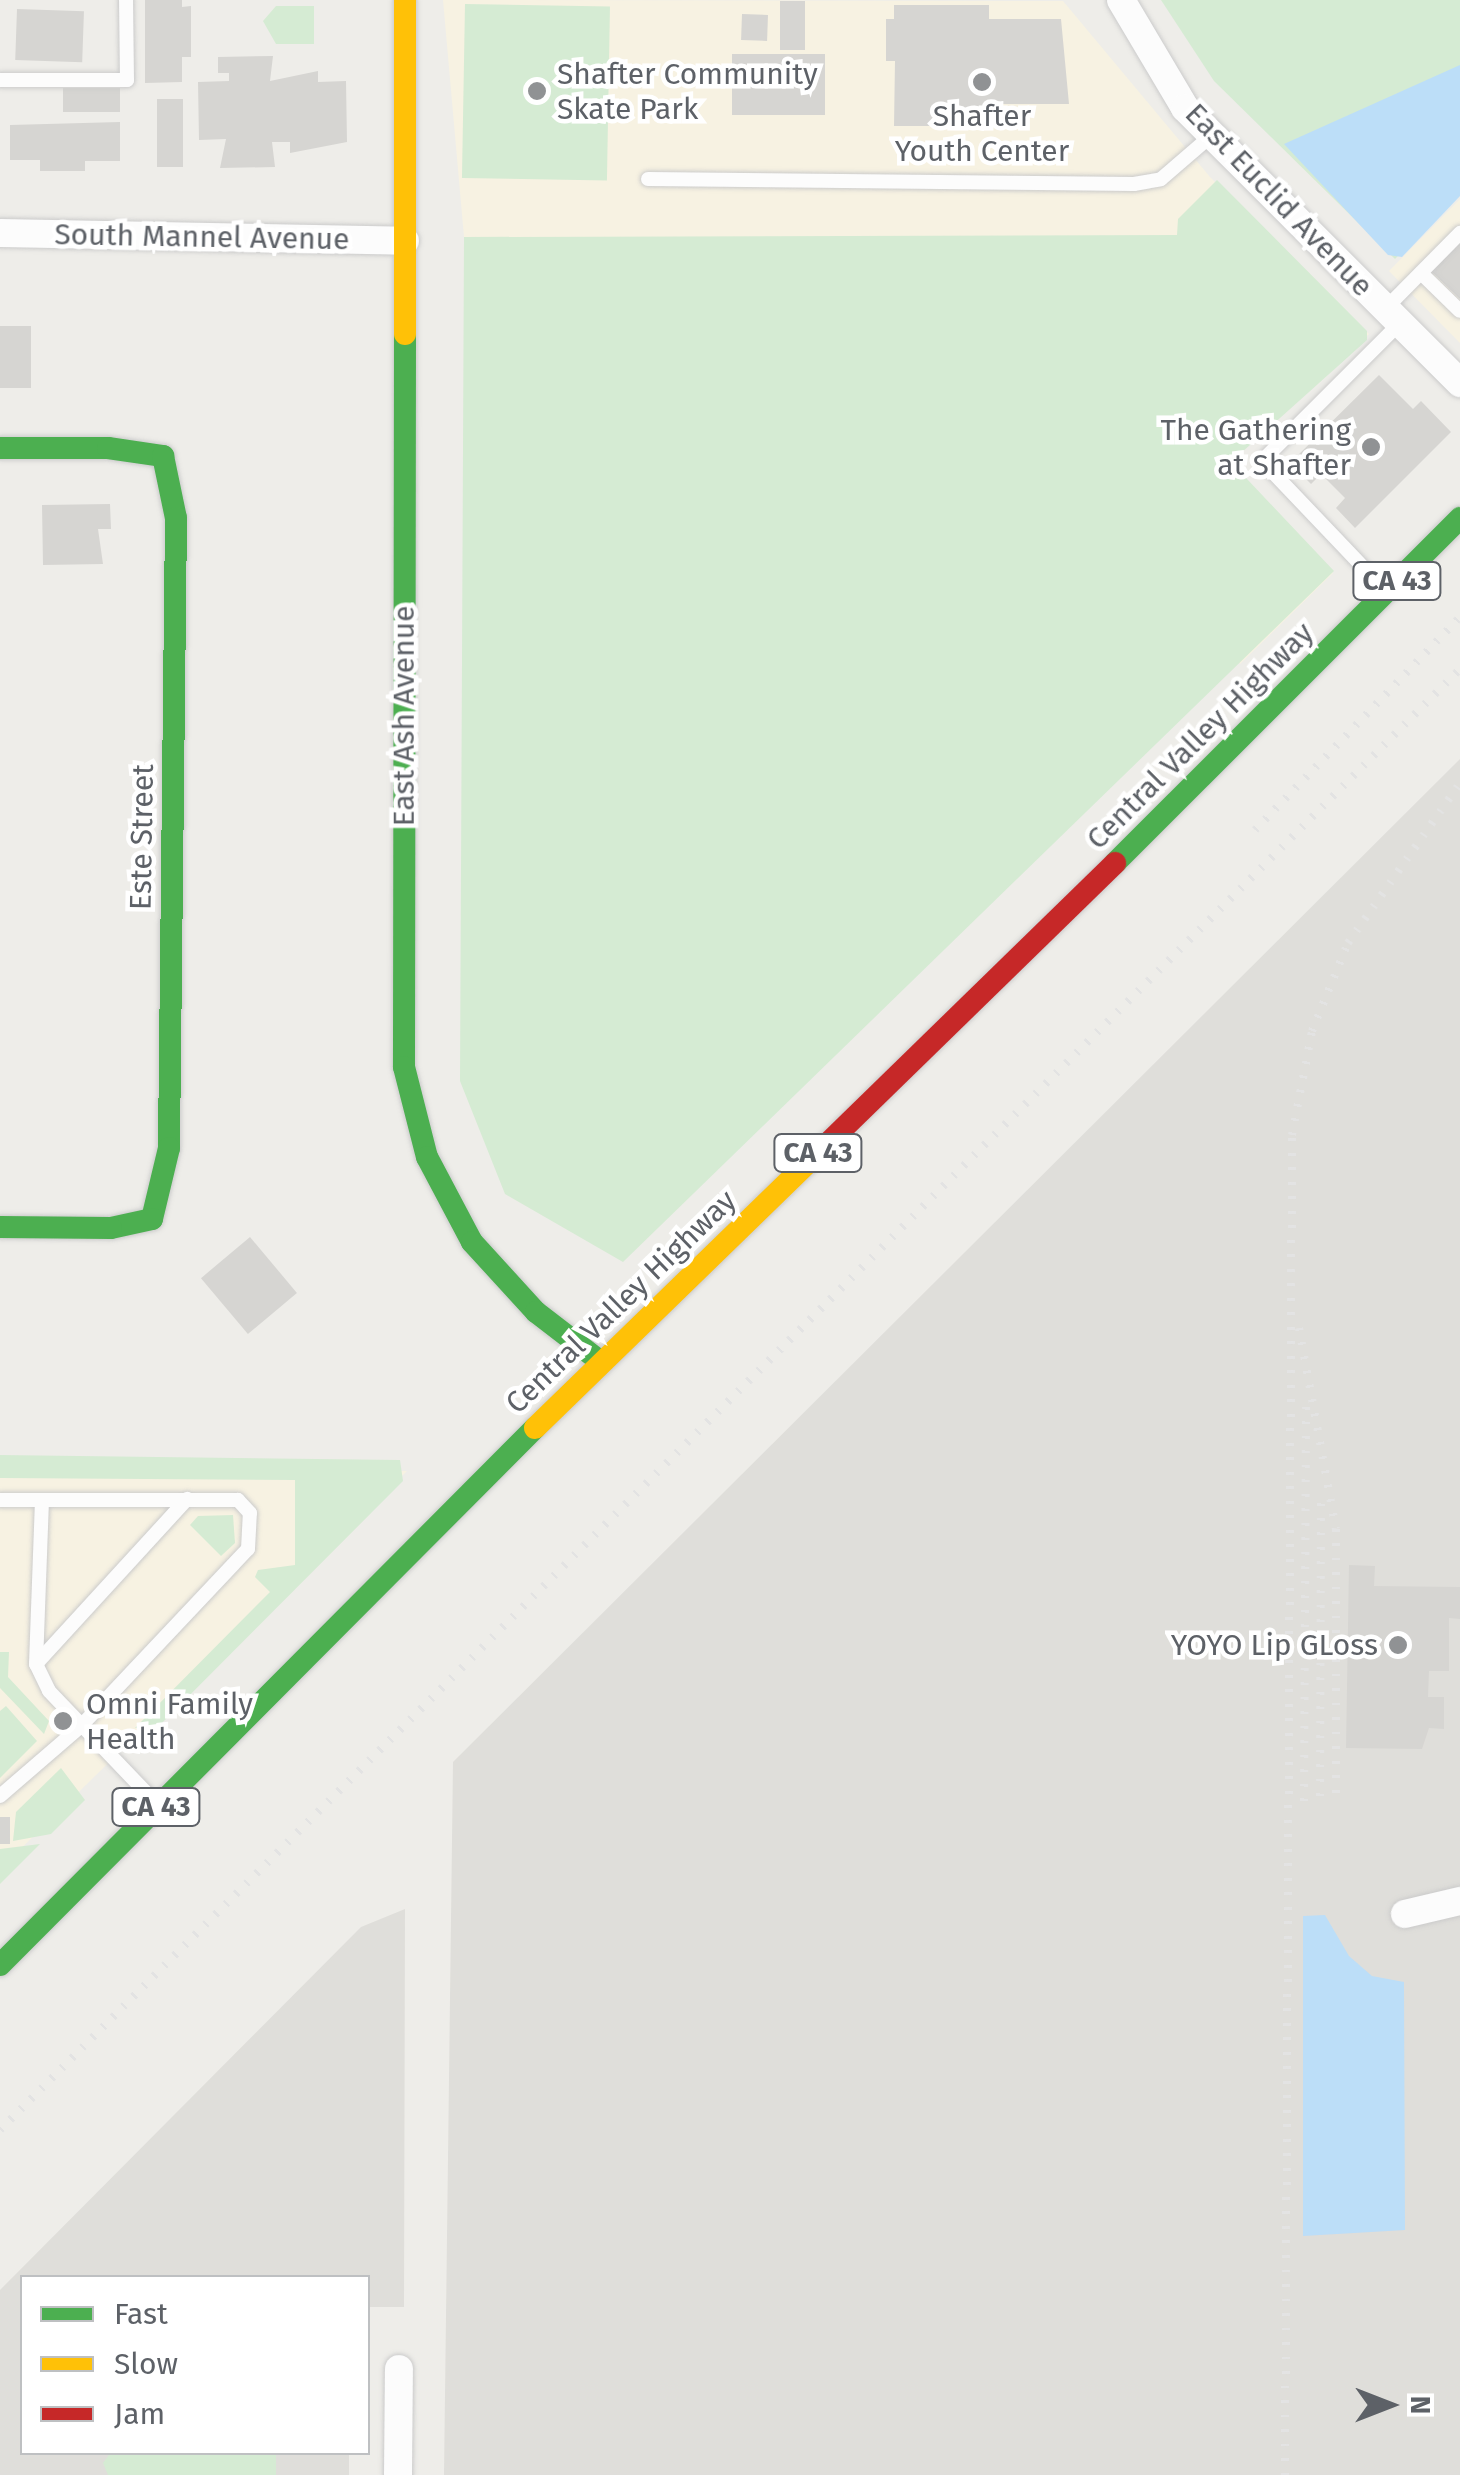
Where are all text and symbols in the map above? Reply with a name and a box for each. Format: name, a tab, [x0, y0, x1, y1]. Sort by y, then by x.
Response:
place label: Shafter Community Skate Park	[557, 56, 818, 126]
marker: Shafter Youth Center	[971, 71, 993, 93]
marker: Shafter Community Skate Park	[526, 80, 548, 102]
street label: East Euclid Avenue	[1178, 96, 1380, 304]
place label: Shafter Youth Center	[895, 98, 1069, 168]
street label: South Mannel Avenue	[54, 216, 350, 258]
place label: The Gathering at Shafter	[1160, 412, 1351, 482]
marker: The Gathering at Shafter	[1360, 436, 1382, 458]
road number: CA 43	[1352, 558, 1442, 604]
street label: East Ash Avenue	[386, 606, 422, 826]
street label: Central Valley Highway	[1079, 615, 1321, 857]
street label: Este Street	[123, 764, 161, 910]
road number: CA 43	[773, 1130, 863, 1176]
street label: Central Valley Highway	[498, 1183, 744, 1421]
place label: YOYO Lip GLoss	[1171, 1627, 1378, 1663]
marker: YOYO Lip GLoss	[1387, 1634, 1409, 1656]
place label: Omni Family Health	[86, 1686, 253, 1756]
marker: Omni Family Health	[50, 1708, 76, 1734]
road number: CA 43	[111, 1784, 201, 1830]
legend	[20, 2275, 370, 2455]
text: Fast	[114, 2296, 168, 2332]
text: Slow	[114, 2346, 178, 2382]
north arrow	[1340, 2355, 1440, 2455]
text: Jam	[114, 2396, 165, 2432]
text: N	[1404, 2396, 1437, 2414]

